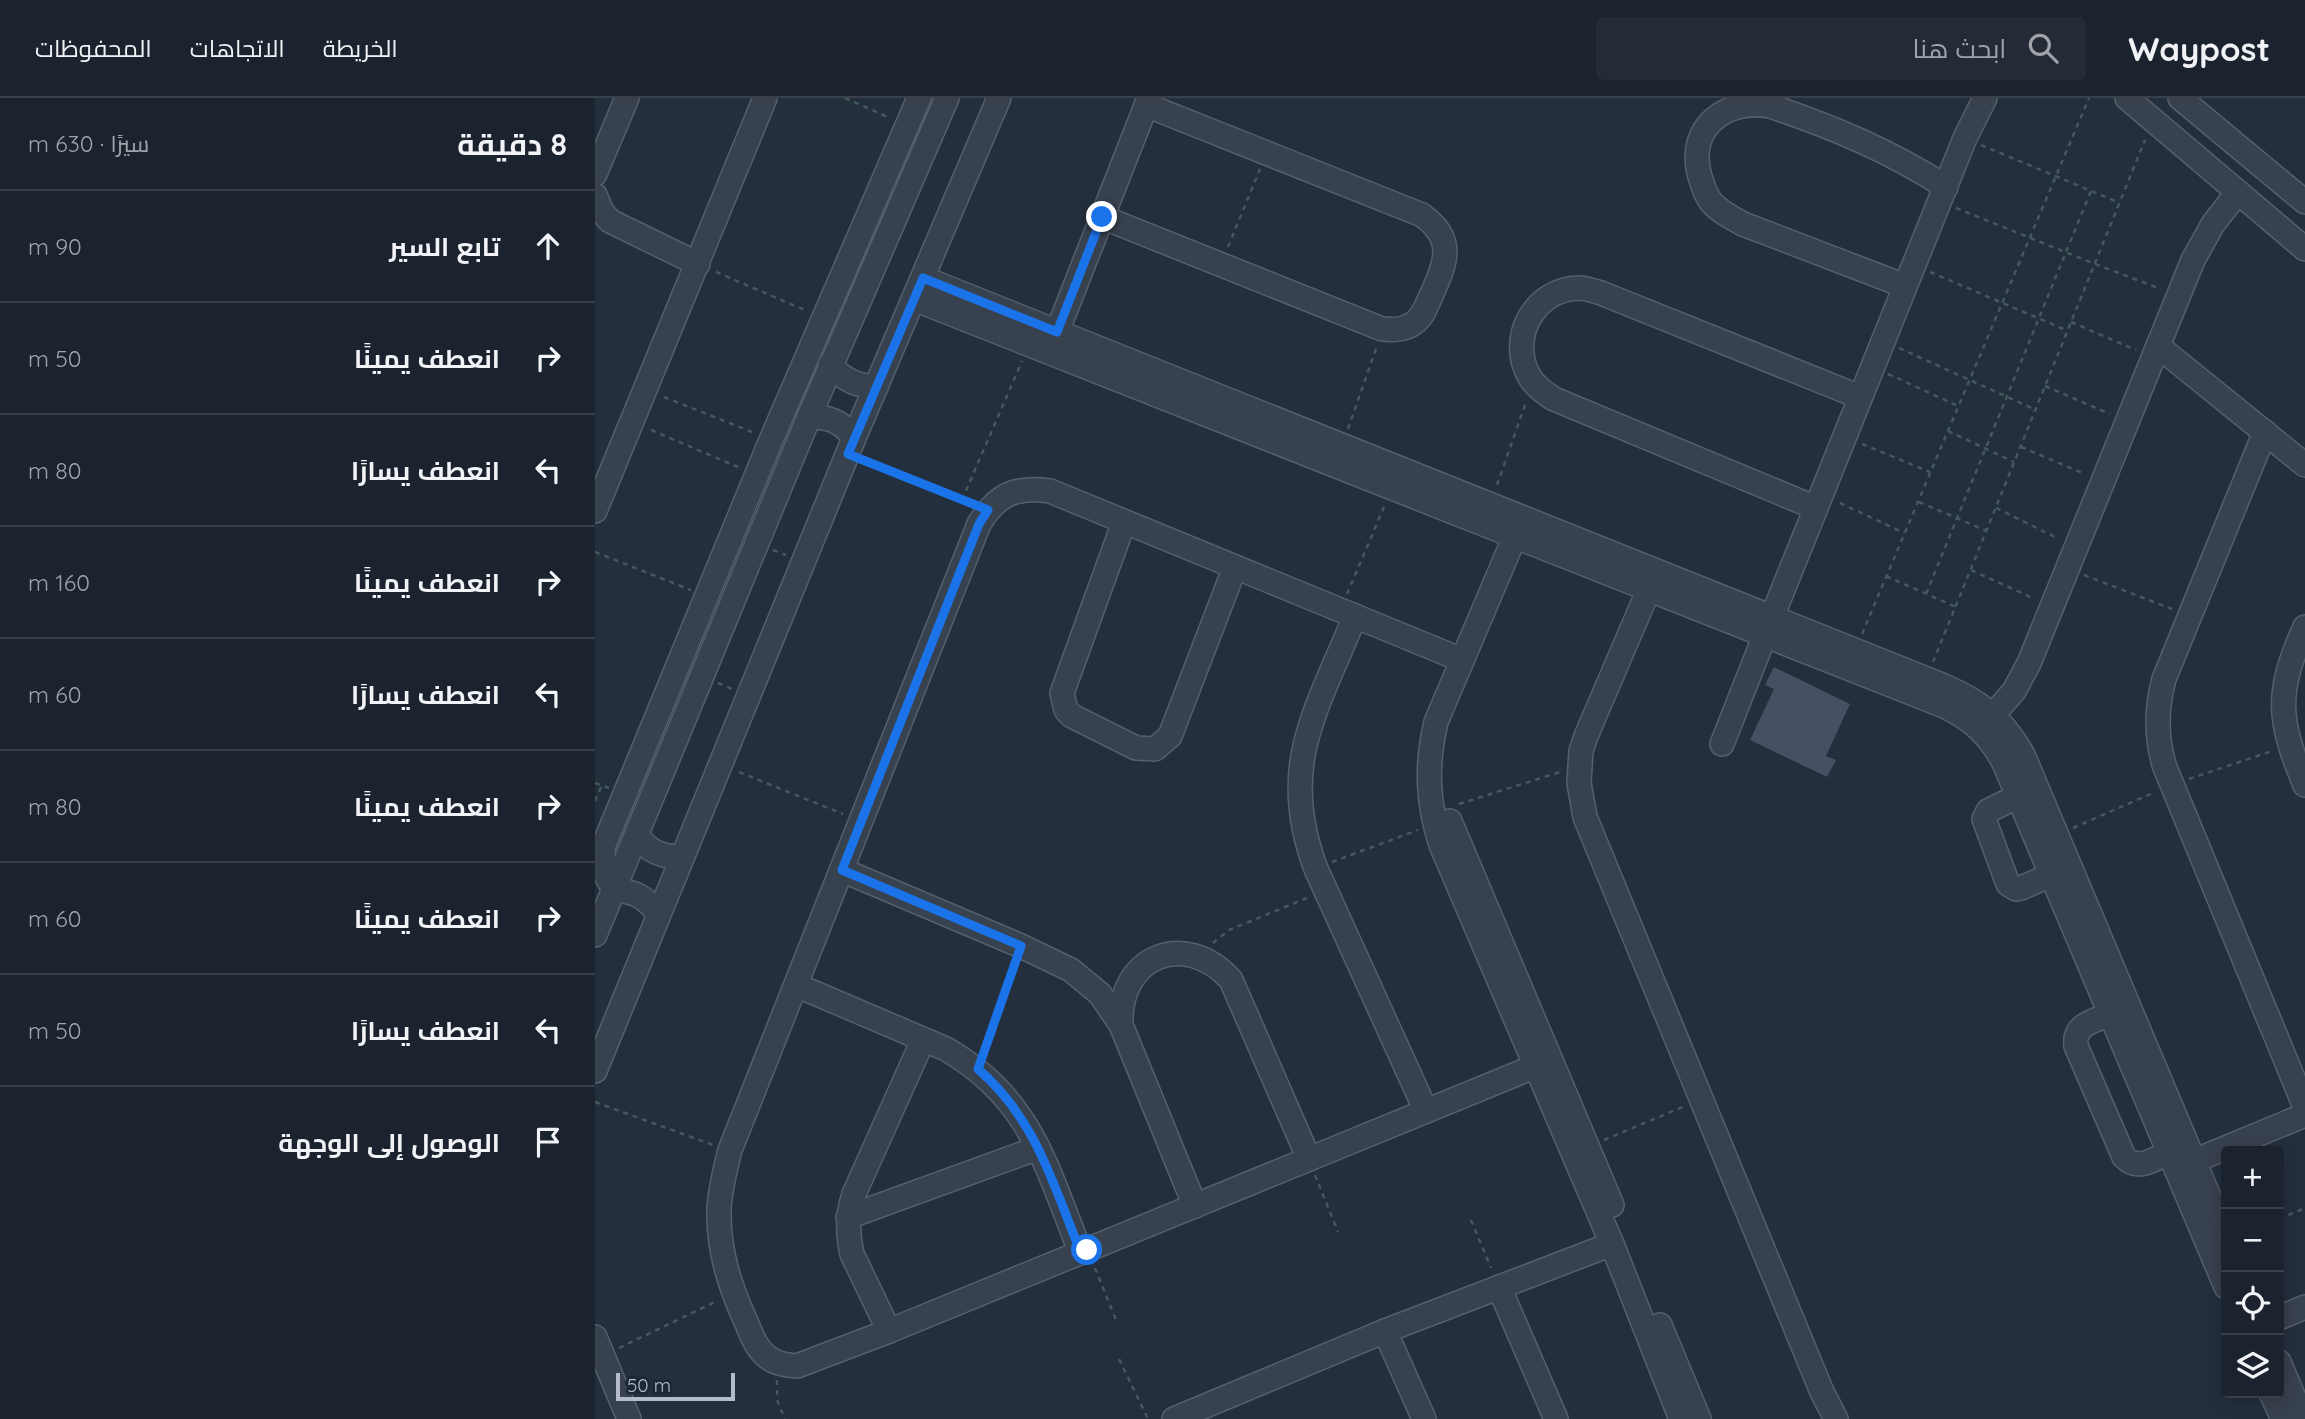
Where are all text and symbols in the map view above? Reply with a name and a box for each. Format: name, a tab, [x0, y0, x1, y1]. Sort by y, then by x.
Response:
search box	[1596, 17, 2086, 80]
text: Waypost	[2128, 28, 2270, 69]
icon: search	[2024, 29, 2062, 67]
text: ابحث هنا	[1912, 32, 2006, 65]
text: المحفوظات	[35, 33, 152, 63]
text: الاتجاهات	[190, 33, 285, 63]
text: الخريطة	[323, 33, 398, 63]
text: 8 دقيقة	[457, 125, 567, 163]
text: سيرًا · 630 m	[28, 129, 149, 158]
route end	[1086, 201, 1117, 232]
icon: ahead	[529, 227, 567, 265]
text: تابع السير	[389, 230, 500, 263]
text: 90 m	[28, 232, 82, 261]
icon: right	[529, 339, 567, 377]
text: انعطف يمينًا	[354, 342, 500, 375]
text: 50 m	[28, 344, 82, 373]
icon: left	[529, 451, 567, 489]
text: انعطف يسارًا	[351, 454, 500, 487]
text: 80 m	[28, 456, 81, 485]
icon: right	[529, 563, 567, 601]
text: انعطف يمينًا	[354, 566, 500, 599]
text: 160 m	[28, 568, 90, 597]
icon: left	[529, 675, 567, 713]
text: انعطف يسارًا	[351, 678, 500, 711]
text: 60 m	[28, 680, 81, 709]
icon: right	[529, 787, 567, 825]
text: انعطف يمينًا	[354, 790, 500, 823]
text: 80 m	[28, 792, 81, 821]
icon: right	[529, 899, 567, 937]
text: انعطف يمينًا	[354, 902, 500, 935]
text: 60 m	[28, 904, 81, 933]
icon: left	[529, 1011, 567, 1049]
text: انعطف يسارًا	[351, 1014, 500, 1047]
text: 50 m	[28, 1016, 82, 1045]
icon: arrive	[529, 1123, 567, 1161]
text: الوصول إلى الوجهة	[278, 1126, 500, 1159]
map controls	[2221, 1146, 2284, 1398]
button: +	[2221, 1146, 2284, 1209]
button: −	[2221, 1209, 2284, 1272]
route start	[1071, 1234, 1102, 1265]
button: locate	[2221, 1272, 2284, 1335]
button: layers	[2221, 1335, 2284, 1398]
scale bar	[616, 1370, 735, 1402]
text: 50 m	[627, 1373, 671, 1397]

